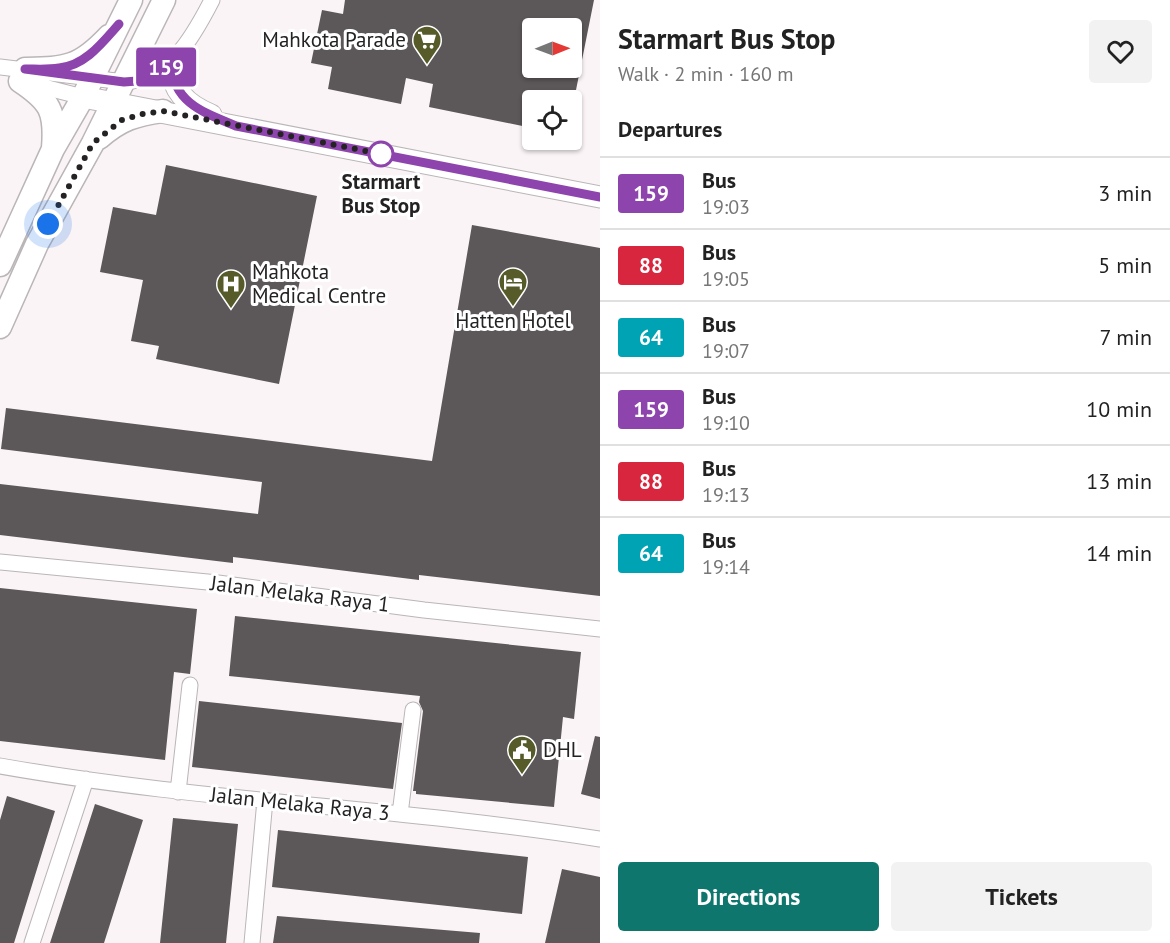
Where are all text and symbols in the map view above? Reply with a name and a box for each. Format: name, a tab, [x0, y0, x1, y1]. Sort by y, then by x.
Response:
north arrow	[522, 18, 582, 78]
map controls	[522, 18, 582, 150]
text: Starmart Bus Stop	[618, 20, 835, 57]
button: heart	[1089, 20, 1152, 83]
supermarket icon: Mahkota Parade	[411, 24, 443, 66]
place label: Mahkota Parade	[262, 26, 406, 53]
line badge: 159	[132, 48, 201, 86]
text: 159	[148, 54, 184, 81]
text: Walk · 2 min · 160 m	[618, 61, 794, 87]
button: locate	[522, 90, 582, 150]
text: Departures	[618, 115, 722, 143]
marker: Starmart Bus Stop	[368, 141, 394, 167]
text: Bus	[702, 166, 736, 194]
place label: Starmart Bus Stop	[342, 168, 421, 219]
text: 3 min	[1098, 179, 1152, 207]
text: 159	[633, 180, 669, 207]
text: 19:03	[702, 194, 750, 220]
your location	[33, 209, 63, 239]
text: Bus	[702, 238, 736, 266]
text: 5 min	[1098, 251, 1152, 279]
text: 88	[639, 252, 663, 279]
place label: Mahkota Medical Centre	[252, 258, 386, 309]
hotel icon: Hatten Hotel	[497, 266, 529, 308]
text: 19:05	[702, 266, 750, 292]
hospital icon: Mahkota Medical Centre	[215, 268, 247, 310]
place label: Hatten Hotel	[455, 307, 571, 334]
text: Bus	[702, 310, 736, 338]
text: 7 min	[1100, 323, 1152, 351]
text: 64	[639, 324, 663, 351]
text: 19:07	[702, 338, 750, 364]
text: Bus	[702, 382, 736, 410]
text: 10 min	[1086, 395, 1152, 423]
text: 159	[633, 396, 669, 423]
text: 19:10	[702, 410, 750, 436]
text: Bus	[702, 454, 736, 482]
text: 13 min	[1086, 467, 1152, 495]
text: 88	[639, 468, 663, 495]
text: 19:13	[702, 482, 750, 508]
text: Bus	[702, 526, 736, 554]
text: 14 min	[1086, 539, 1152, 567]
text: 64	[639, 540, 663, 567]
text: 19:14	[702, 554, 750, 580]
street label: Jalan Melaka Raya 1	[208, 569, 391, 618]
public building icon: DHL	[506, 734, 538, 776]
place label: DHL	[543, 736, 582, 763]
street label: Jalan Melaka Raya 3	[208, 781, 391, 826]
button: Directions	[618, 862, 879, 931]
button: Tickets	[891, 862, 1152, 931]

